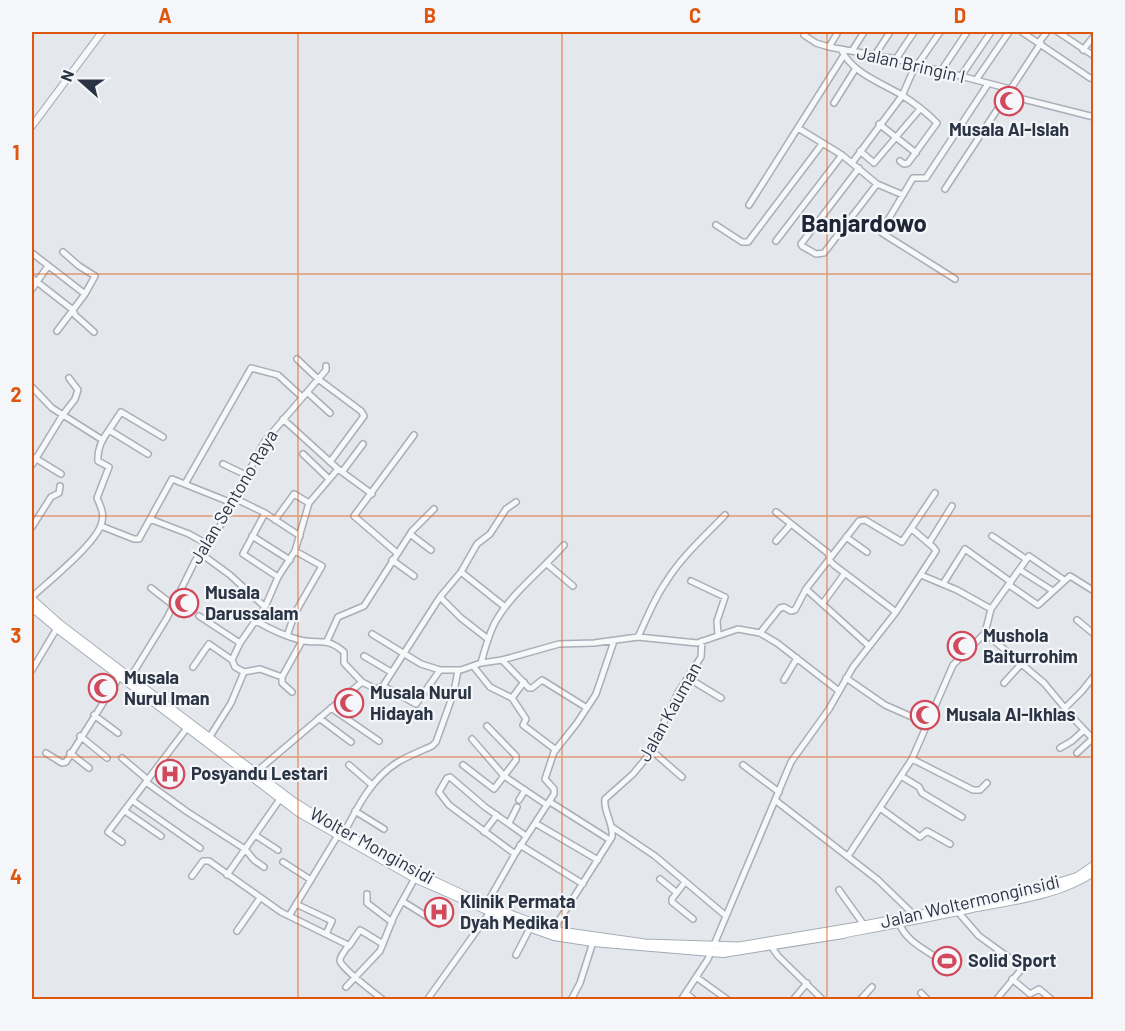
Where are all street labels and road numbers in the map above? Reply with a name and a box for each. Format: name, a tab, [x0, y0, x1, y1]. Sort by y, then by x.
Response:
street label: Jalan Bringin I	[855, 41, 968, 87]
street label: Jalan Sentono Raya	[184, 425, 282, 568]
street label: Jalan Kauman	[633, 658, 705, 765]
street label: Wolter Monginsidi	[306, 802, 439, 888]
street label: Jalan Woltermonginsidi	[878, 870, 1062, 932]

